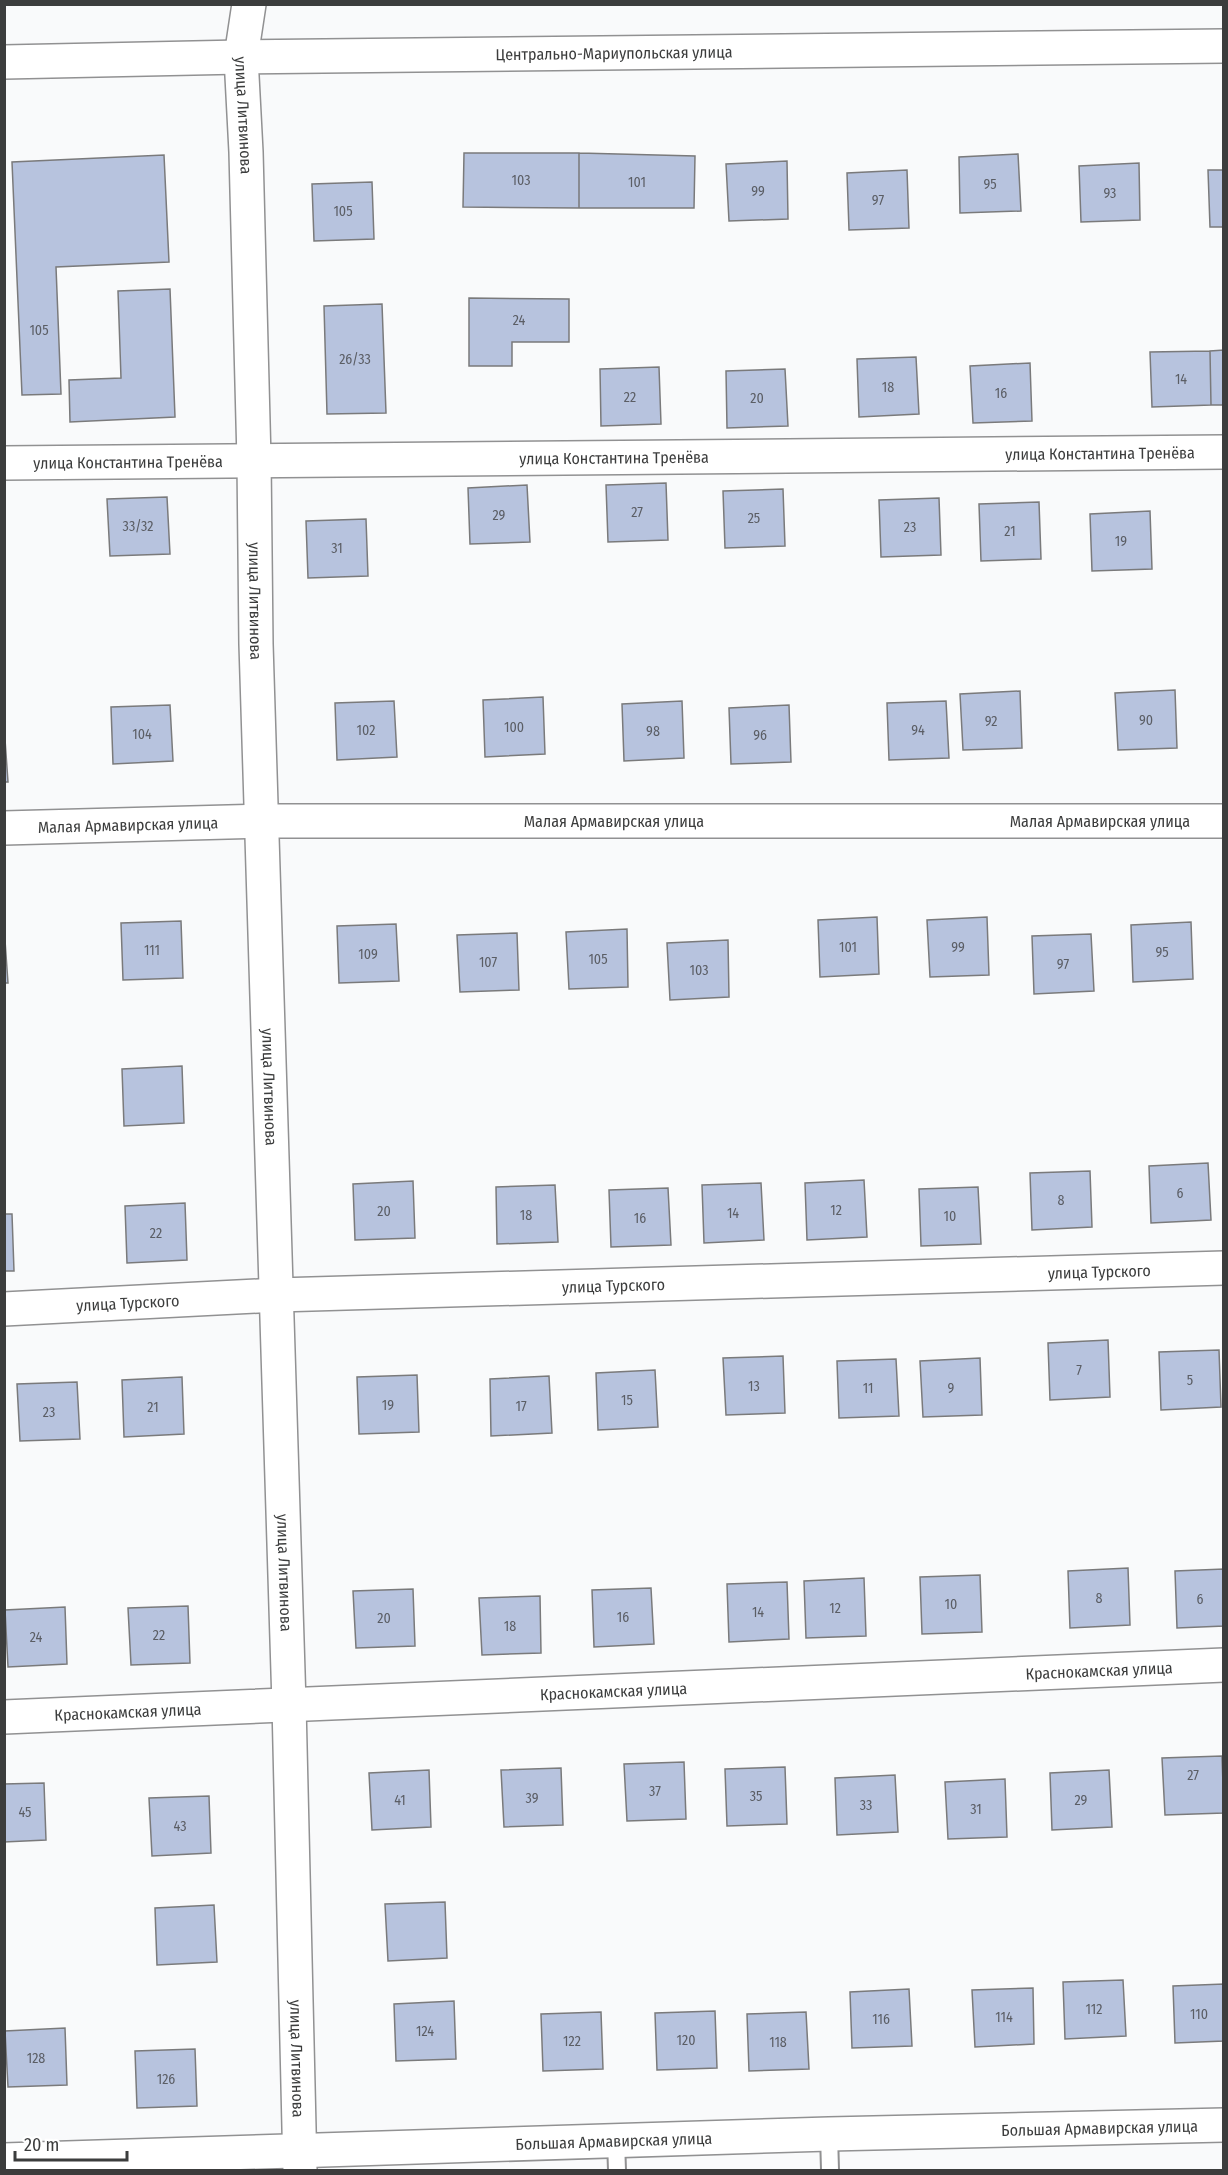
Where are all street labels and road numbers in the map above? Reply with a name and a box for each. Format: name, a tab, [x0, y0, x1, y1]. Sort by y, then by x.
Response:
street label: Центрально-Мариупольская улица	[495, 42, 733, 64]
street label: улица Литвинова	[231, 56, 256, 175]
street label: улица Константина Тренёва	[1005, 443, 1195, 463]
street label: улица Константина Тренёва	[519, 447, 709, 468]
street label: улица Константина Тренёва	[33, 452, 223, 472]
street label: улица Литвинова	[245, 542, 266, 660]
street label: Малая Армавирская улица	[524, 812, 704, 831]
street label: Малая Армавирская улица	[1010, 812, 1190, 831]
street label: Малая Армавирская улица	[37, 813, 219, 837]
street label: улица Литвинова	[258, 1028, 281, 1146]
street label: улица Турского	[1047, 1261, 1151, 1283]
street label: улица Турского	[562, 1274, 665, 1296]
street label: улица Турского	[76, 1291, 180, 1315]
street label: улица Литвинова	[274, 1514, 296, 1632]
street label: Краснокамская улица	[1025, 1658, 1173, 1683]
street label: Краснокамская улица	[540, 1678, 688, 1704]
street label: Краснокамская улица	[54, 1699, 202, 1724]
street label: улица Литвинова	[286, 1999, 308, 2118]
street label: Большая Армавирская улица	[1001, 2116, 1198, 2140]
street label: Большая Армавирская улица	[515, 2128, 713, 2153]

